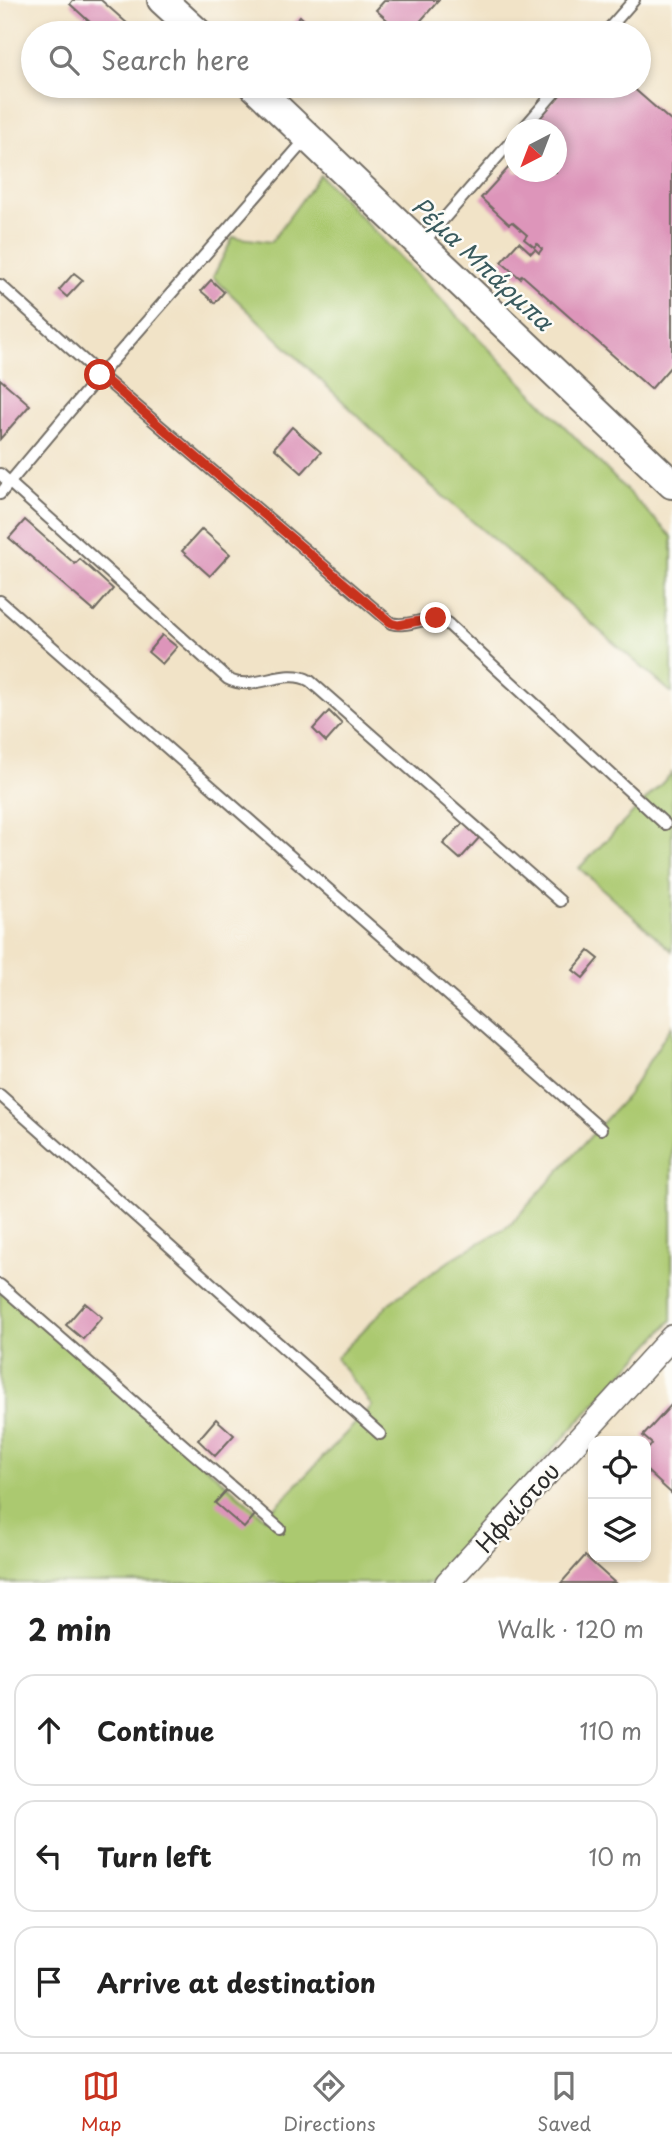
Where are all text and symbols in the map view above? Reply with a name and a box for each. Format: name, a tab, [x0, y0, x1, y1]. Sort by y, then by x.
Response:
search box	[21, 21, 651, 98]
text: Search here	[101, 40, 250, 79]
icon: search	[45, 41, 83, 79]
north arrow	[504, 119, 567, 182]
water label: Ρέμα Μπάρμπα	[404, 188, 563, 339]
route start	[84, 359, 115, 390]
route end	[420, 602, 451, 633]
map controls	[588, 1436, 651, 1562]
button: locate	[588, 1436, 651, 1499]
street label: Ηφαίστου	[467, 1454, 567, 1560]
button: layers	[588, 1499, 651, 1562]
text: 2 min	[28, 1606, 112, 1651]
text: Walk · 120 m	[497, 1611, 644, 1646]
icon: ahead	[30, 1711, 68, 1749]
text: Continue	[97, 1711, 214, 1750]
text: 110 m	[580, 1713, 642, 1748]
icon: left	[30, 1837, 68, 1875]
text: Turn left	[97, 1837, 212, 1876]
text: 10 m	[588, 1839, 642, 1874]
icon: arrive	[30, 1963, 68, 2001]
text: Arrive at destination	[97, 1963, 376, 2002]
tab: Map	[81, 2067, 121, 2137]
tab: Directions	[283, 2067, 376, 2137]
tab: Saved	[537, 2067, 591, 2137]

